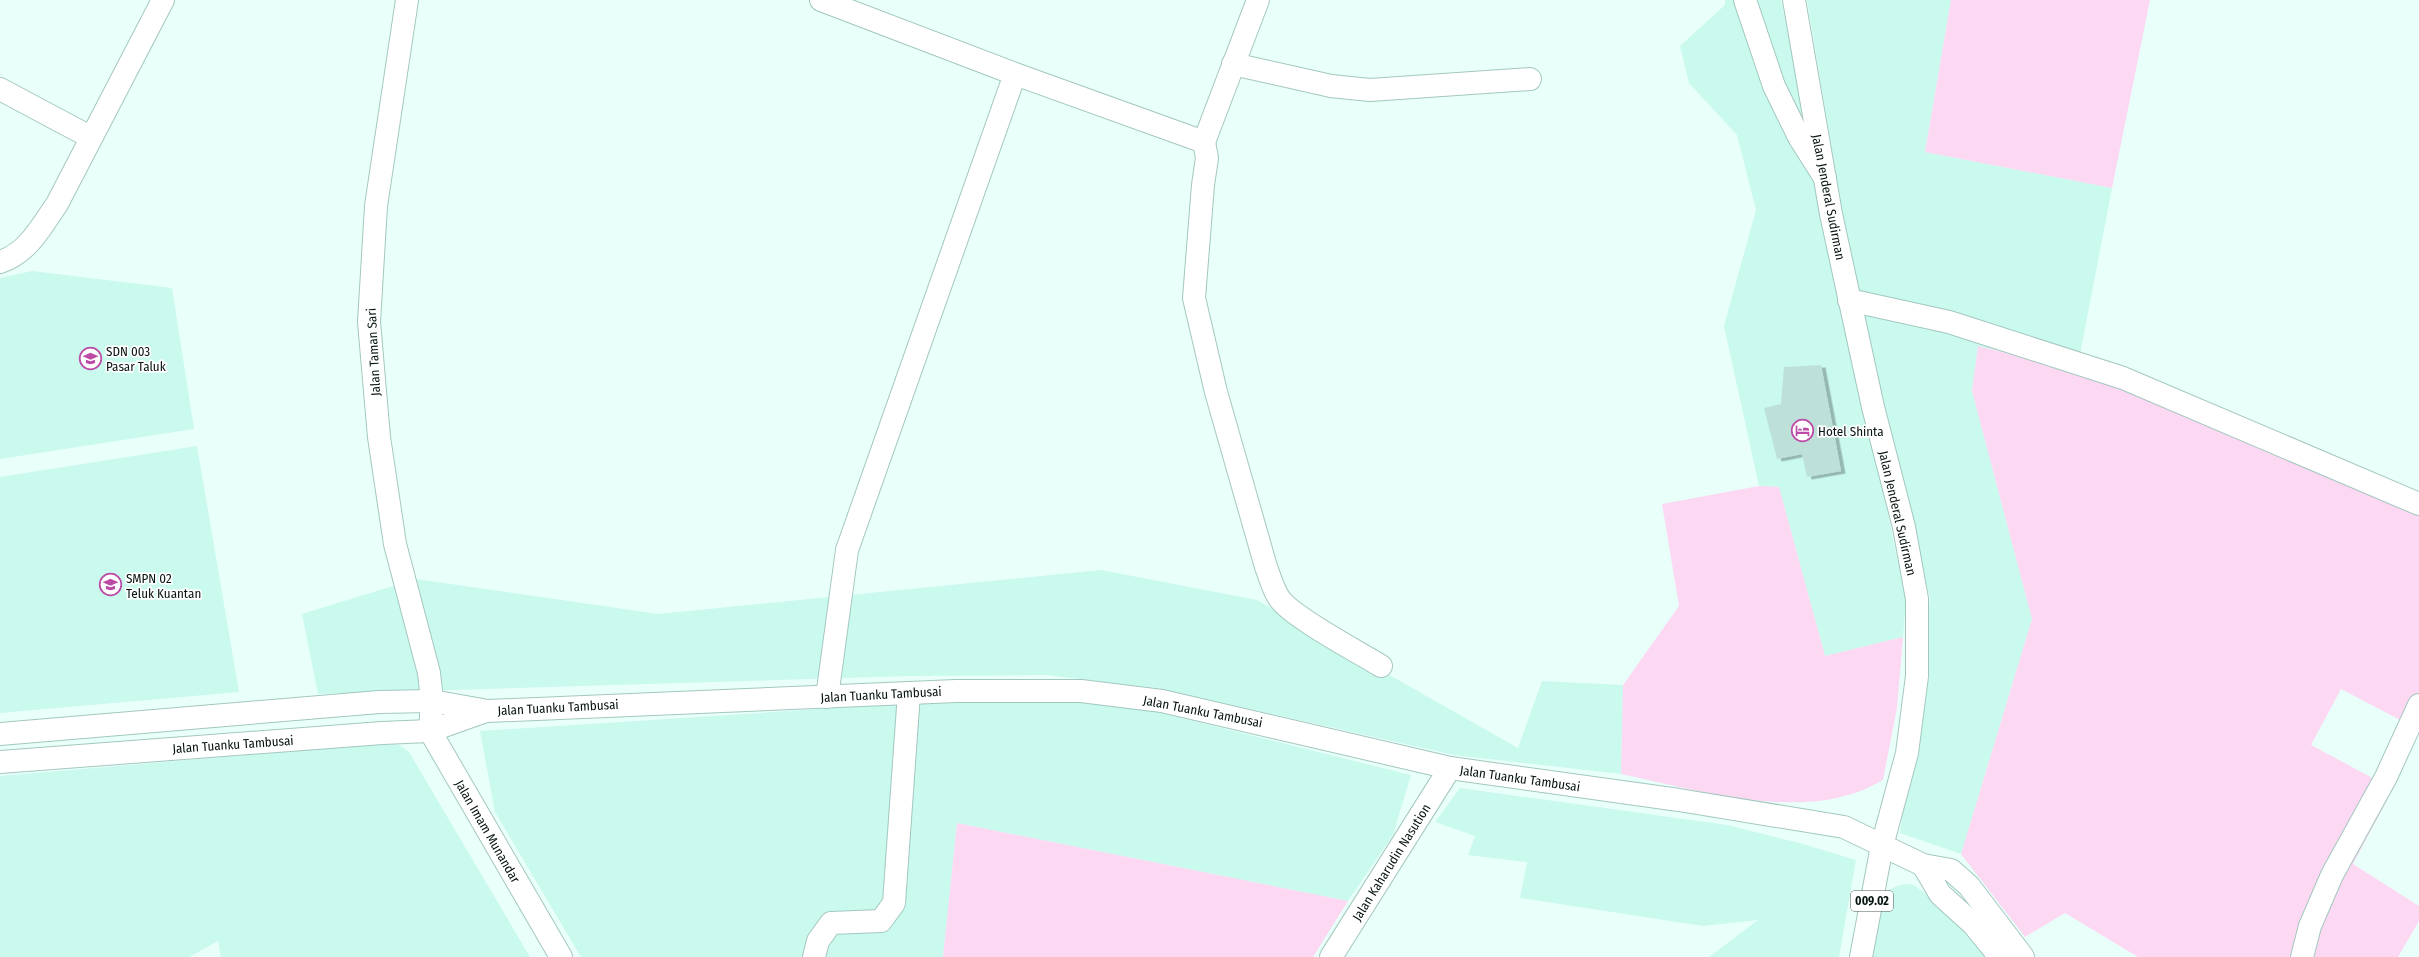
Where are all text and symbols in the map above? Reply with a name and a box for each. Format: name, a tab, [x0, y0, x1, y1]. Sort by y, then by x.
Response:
street label: Jalan Jenderal Sudirman	[1809, 133, 1848, 261]
street label: Jalan Taman Sari	[364, 308, 383, 396]
place label: SDN 003 Pasar Taluk	[106, 344, 167, 374]
school or university icon: SDN 003 Pasar Taluk	[78, 345, 104, 371]
hotel icon: Hotel Shinta	[1789, 418, 1815, 444]
place label: Hotel Shinta	[1818, 424, 1884, 439]
street label: Jalan Jenderal Sudirman	[1876, 449, 1919, 577]
place label: SMPN 02 Teluk Kuantan	[126, 571, 201, 601]
school or university icon: SMPN 02 Teluk Kuantan	[97, 572, 123, 598]
street label: Jalan Tuanku Tambusai	[820, 684, 942, 705]
street label: Jalan Tuanku Tambusai	[1142, 693, 1264, 730]
street label: Jalan Tuanku Tambusai	[497, 697, 619, 718]
street label: Jalan Tuanku Tambusai	[172, 733, 294, 756]
street label: Jalan Tuanku Tambusai	[1459, 763, 1581, 794]
street label: Jalan Imam Munandar	[452, 777, 523, 886]
street label: Jalan Kaharudin Nasution	[1349, 801, 1434, 923]
road number: 009.02	[1851, 891, 1893, 911]

